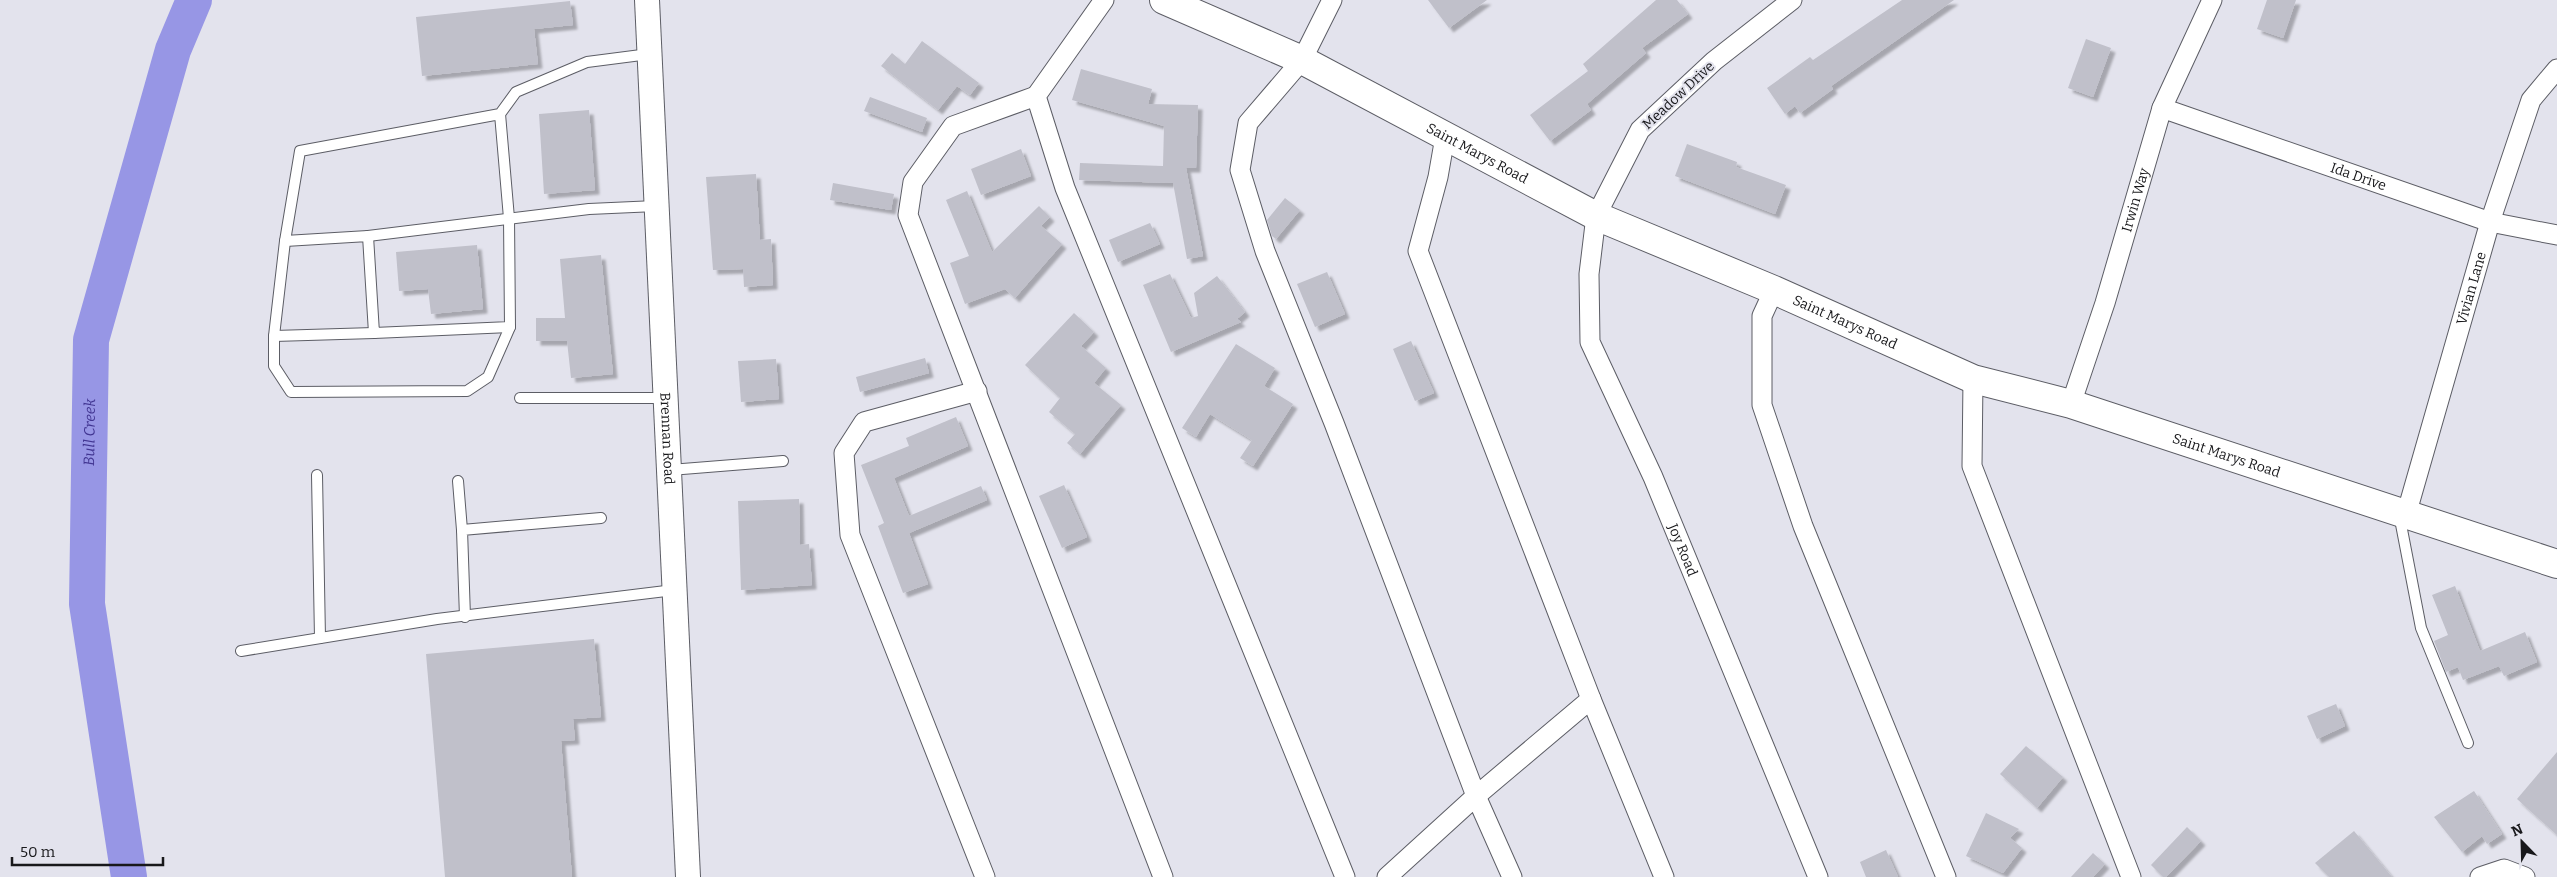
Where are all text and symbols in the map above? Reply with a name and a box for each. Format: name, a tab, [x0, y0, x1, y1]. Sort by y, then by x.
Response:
street label: Meadow Drive	[1639, 58, 1718, 133]
street label: Saint Marys Road	[1423, 120, 1531, 187]
street label: Ida Drive	[2328, 159, 2388, 194]
street label: Irwin Way	[2118, 165, 2153, 234]
street label: Vivian Lane	[2453, 250, 2490, 327]
street label: Saint Marys Road	[1790, 292, 1900, 353]
street label: Brennan Road	[656, 392, 678, 485]
water label: Bull Creek	[80, 398, 99, 466]
street label: Saint Marys Road	[2170, 430, 2283, 481]
street label: Joy Road	[1664, 520, 1701, 579]
north arrow	[2497, 817, 2547, 867]
text: N	[2509, 820, 2526, 840]
scale bar	[12, 834, 164, 866]
text: 50 m	[20, 843, 56, 861]

